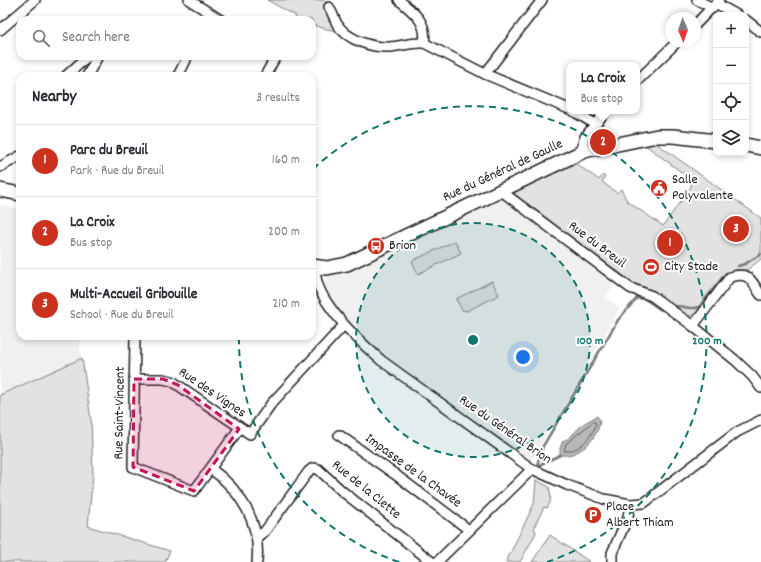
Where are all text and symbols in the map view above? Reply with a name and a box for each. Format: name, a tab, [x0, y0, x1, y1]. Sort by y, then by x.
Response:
north arrow	[665, 12, 701, 48]
map controls	[713, 12, 749, 156]
button: +	[713, 12, 749, 48]
search box	[16, 16, 316, 60]
icon: search	[30, 27, 52, 49]
text: Search here	[62, 27, 130, 49]
button: −	[713, 48, 749, 84]
popup	[566, 62, 640, 114]
text: La Croix	[581, 68, 625, 90]
button: locate	[713, 84, 749, 120]
text: Nearby	[32, 86, 76, 110]
text: 3 results	[256, 89, 300, 108]
text: Bus stop	[581, 90, 623, 109]
button: layers	[713, 120, 749, 156]
pin: 2	[590, 127, 616, 157]
street label: Rue du Général de Gaulle	[440, 134, 566, 208]
text: Parc du Breuil	[70, 140, 148, 162]
text: 1	[44, 151, 46, 170]
text: 160 m	[272, 151, 300, 170]
text: Park · Rue du Breuil	[70, 162, 164, 181]
place label: Salle Polyvalente	[672, 170, 733, 206]
public building icon: Salle Polyvalente	[649, 178, 669, 198]
text: La Croix	[70, 212, 115, 234]
pin: 3	[723, 214, 749, 244]
street label: Rue du Breuil	[564, 217, 631, 274]
text: 2	[42, 223, 48, 242]
text: 200 m	[268, 223, 300, 242]
pin: 1	[657, 228, 683, 258]
text: Bus stop	[70, 234, 112, 253]
bus stop icon: Brion	[366, 236, 386, 256]
place label: Brion	[389, 236, 416, 256]
sports icon: City Stade	[641, 257, 661, 277]
place label: City Stade	[664, 257, 718, 277]
text: Multi-Accueil Gribouille	[70, 284, 197, 306]
text: 3	[42, 295, 48, 314]
text: 210 m	[272, 295, 300, 314]
text: School · Rue du Breuil	[70, 306, 174, 325]
centre of rings	[466, 333, 480, 347]
text: 100 m	[577, 333, 603, 350]
text: 200 m	[692, 333, 722, 350]
your location	[513, 347, 533, 367]
street label: Rue des Vignes	[174, 363, 250, 423]
street label: Rue Saint-Vincent	[109, 366, 131, 460]
street label: Rue du Général Brion	[455, 391, 555, 469]
street label: Impasse de la Chavée	[361, 429, 465, 513]
street label: Rue de la Clette	[327, 456, 405, 524]
place label: Place Albert Thiam	[606, 497, 674, 533]
parking icon: Place Albert Thiam	[583, 505, 603, 525]

